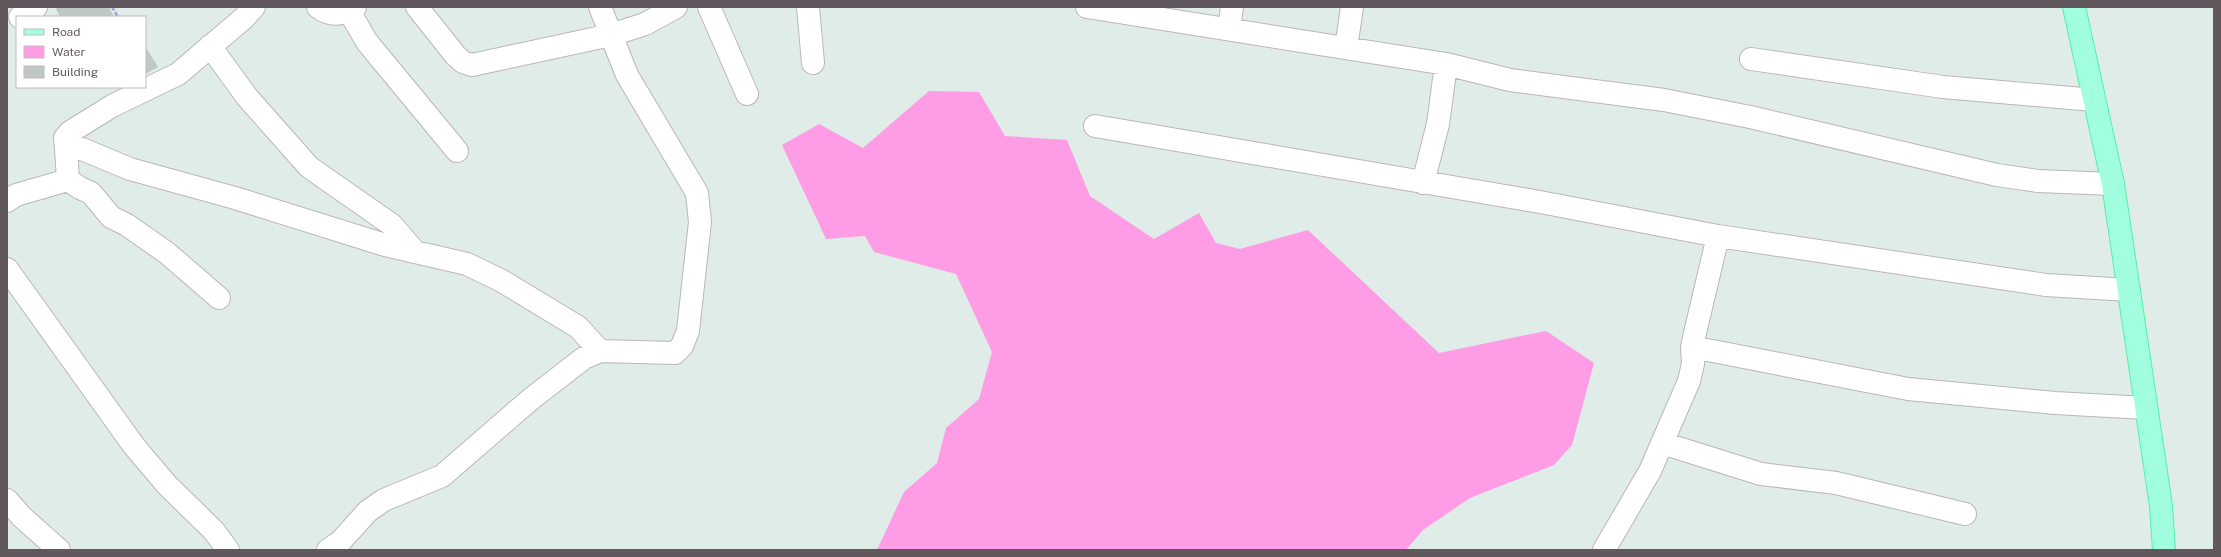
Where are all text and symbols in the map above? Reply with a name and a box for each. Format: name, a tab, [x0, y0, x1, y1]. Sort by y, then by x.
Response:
legend	[16, 16, 146, 88]
text: Road	[52, 25, 80, 39]
text: Water	[52, 45, 86, 59]
text: Building	[52, 65, 98, 79]

